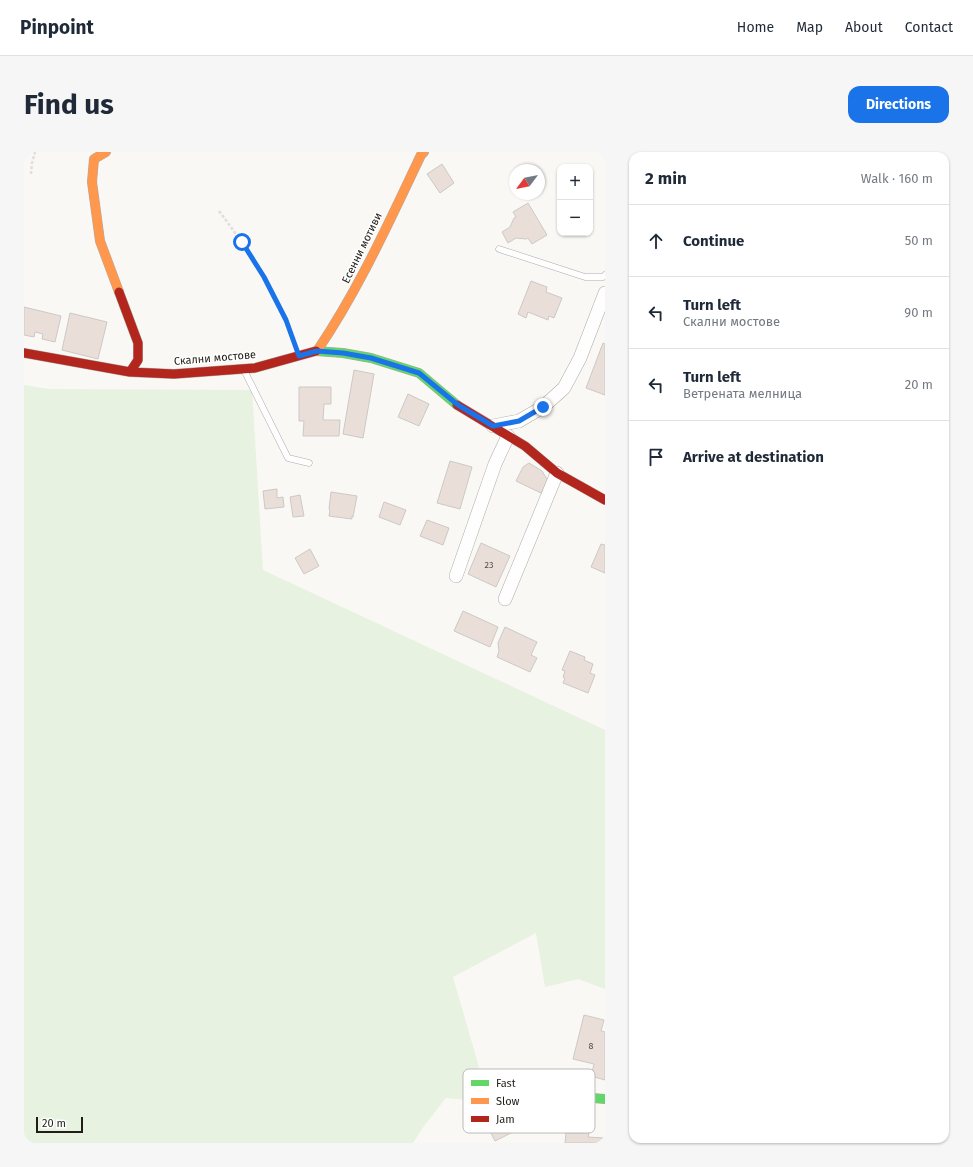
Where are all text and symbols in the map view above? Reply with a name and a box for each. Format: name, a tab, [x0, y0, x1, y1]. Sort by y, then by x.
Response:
text: Pinpoint	[20, 16, 94, 39]
text: Home	[737, 19, 774, 36]
text: Map	[796, 19, 823, 36]
text: About	[845, 19, 883, 36]
text: Contact	[905, 19, 953, 36]
button: Directions	[848, 86, 949, 123]
text: Find us	[24, 88, 114, 121]
north arrow	[509, 164, 545, 200]
map controls	[557, 164, 593, 236]
button: +	[557, 164, 593, 200]
text: 2 min	[645, 168, 687, 189]
text: Walk · 160 m	[861, 171, 933, 186]
button: −	[557, 200, 593, 236]
street label: Есенни мотиви	[339, 210, 385, 286]
icon: ahead	[645, 230, 667, 252]
text: Continue	[683, 232, 744, 250]
route start	[233, 233, 251, 251]
text: 50 m	[905, 233, 933, 248]
text: Turn left	[683, 296, 741, 314]
icon: left	[645, 302, 667, 324]
text: 90 m	[904, 305, 933, 320]
text: Скални мостове	[683, 314, 780, 329]
street label: Скални мостове	[173, 348, 257, 368]
text: Turn left	[683, 368, 741, 386]
icon: left	[645, 374, 667, 396]
text: 20 m	[905, 377, 933, 392]
text: Ветрената мелница	[683, 386, 802, 401]
route end	[534, 398, 552, 416]
icon: arrive	[645, 446, 667, 468]
text: Arrive at destination	[683, 448, 824, 466]
house number: 23	[485, 560, 493, 570]
house number: 8	[589, 1041, 594, 1051]
legend	[463, 1069, 595, 1133]
text: Fast	[496, 1077, 516, 1090]
text: Slow	[496, 1095, 520, 1108]
text: Jam	[496, 1113, 515, 1126]
scale bar	[36, 1115, 83, 1134]
text: 20 m	[42, 1117, 66, 1130]

